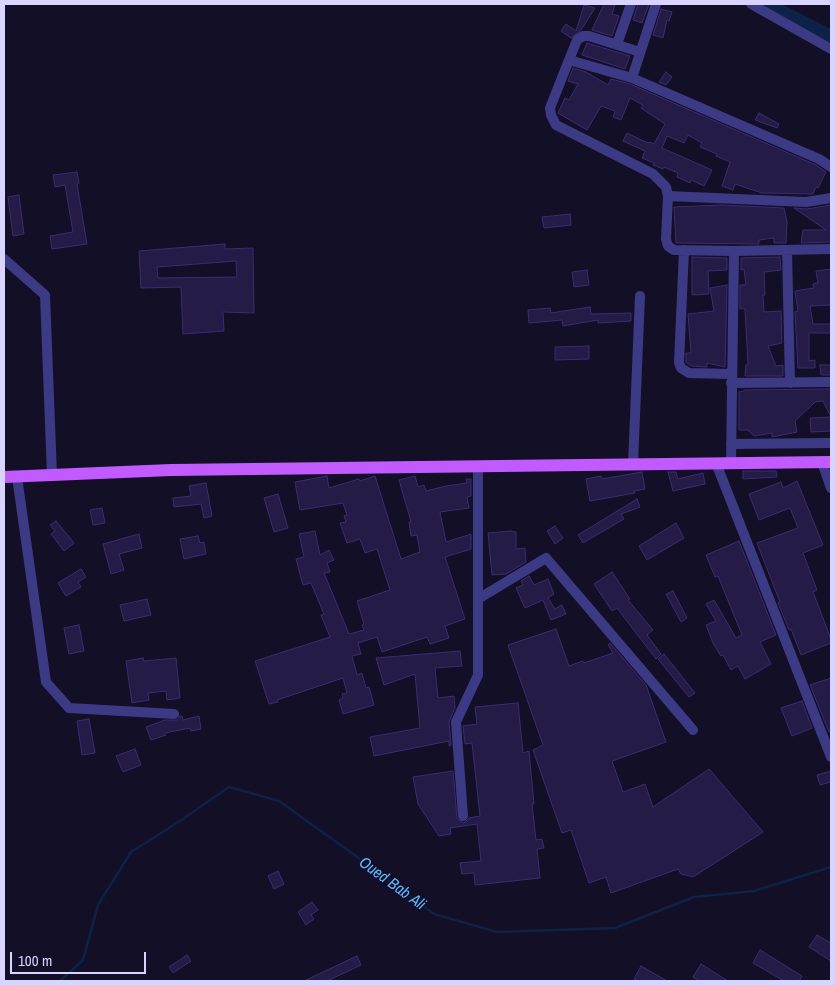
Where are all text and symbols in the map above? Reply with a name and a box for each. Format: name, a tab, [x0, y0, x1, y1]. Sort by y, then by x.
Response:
water label: Oued Bab Ali	[355, 853, 429, 915]
scale bar	[12, 942, 149, 974]
text: 100 m	[18, 950, 52, 971]

